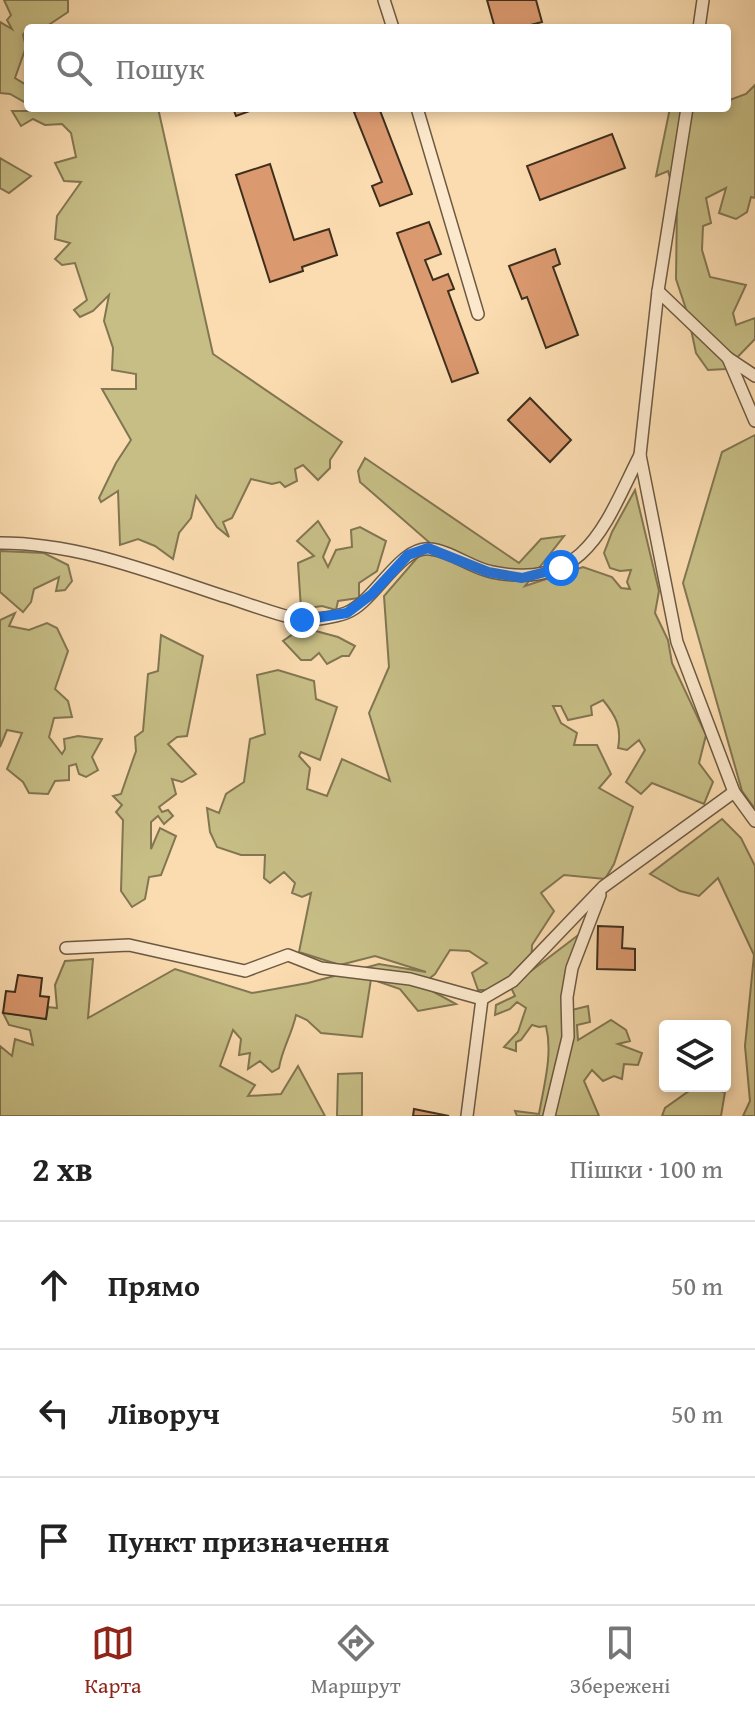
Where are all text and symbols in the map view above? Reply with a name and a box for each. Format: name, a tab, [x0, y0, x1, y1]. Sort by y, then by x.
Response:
search box	[24, 24, 731, 112]
icon: search	[52, 46, 96, 90]
text: Пошук	[116, 46, 204, 90]
route start	[543, 550, 579, 586]
route end	[284, 602, 320, 638]
map controls	[659, 1020, 731, 1092]
button: layers	[659, 1020, 731, 1092]
text: 2 хв	[32, 1144, 93, 1193]
text: Пішки · 100 m	[570, 1149, 723, 1188]
icon: ahead	[32, 1263, 76, 1307]
text: Прямо	[108, 1263, 200, 1307]
text: 50 m	[671, 1266, 723, 1305]
icon: left	[32, 1391, 76, 1435]
text: Ліворуч	[108, 1391, 220, 1435]
text: 50 m	[671, 1394, 723, 1433]
icon: arrive	[32, 1519, 76, 1563]
text: Пункт призначення	[108, 1519, 389, 1563]
tab: Карта	[85, 1621, 142, 1701]
tab: Маршрут	[311, 1621, 401, 1701]
tab: Збережені	[570, 1621, 670, 1701]

